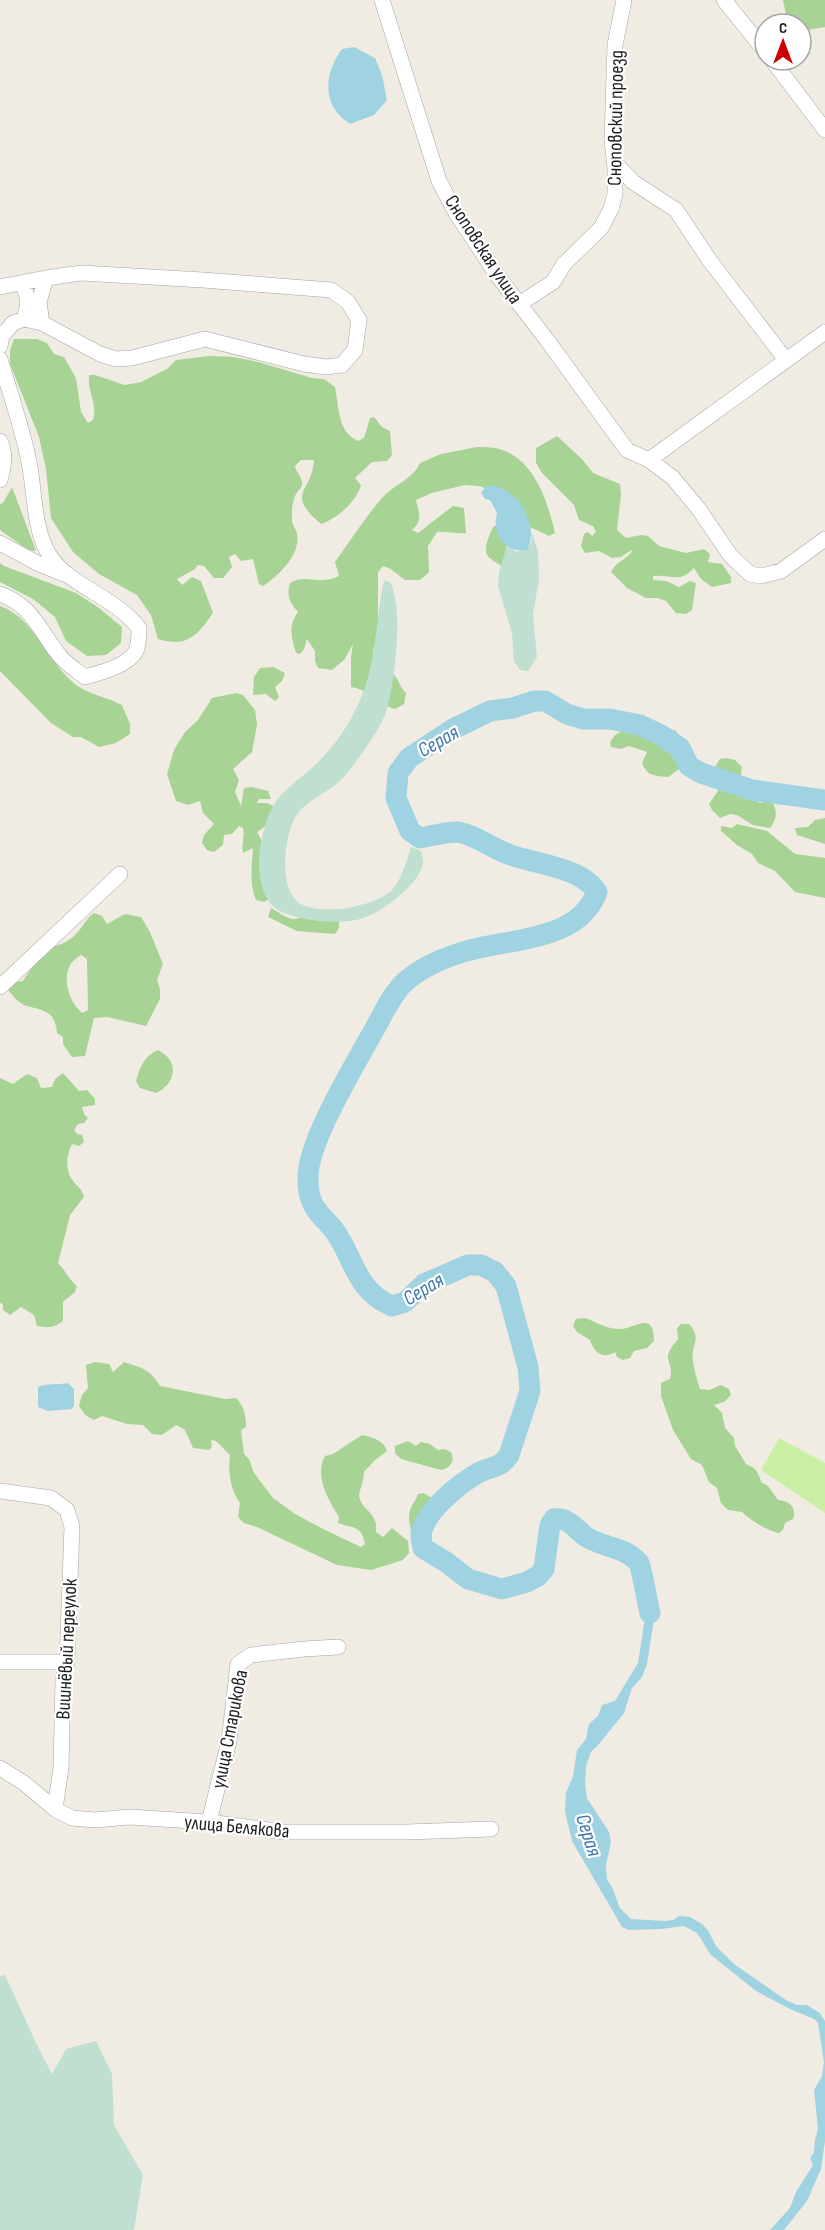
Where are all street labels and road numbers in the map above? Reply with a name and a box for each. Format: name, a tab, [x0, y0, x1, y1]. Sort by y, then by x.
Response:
street label: Сноповский проезд	[603, 50, 629, 186]
street label: Сноповская улица	[439, 191, 527, 308]
street label: Вишнёвый переулок	[51, 1578, 83, 1720]
street label: улица Старикова	[207, 1668, 253, 1791]
street label: улица Белякова	[183, 1810, 291, 1844]

